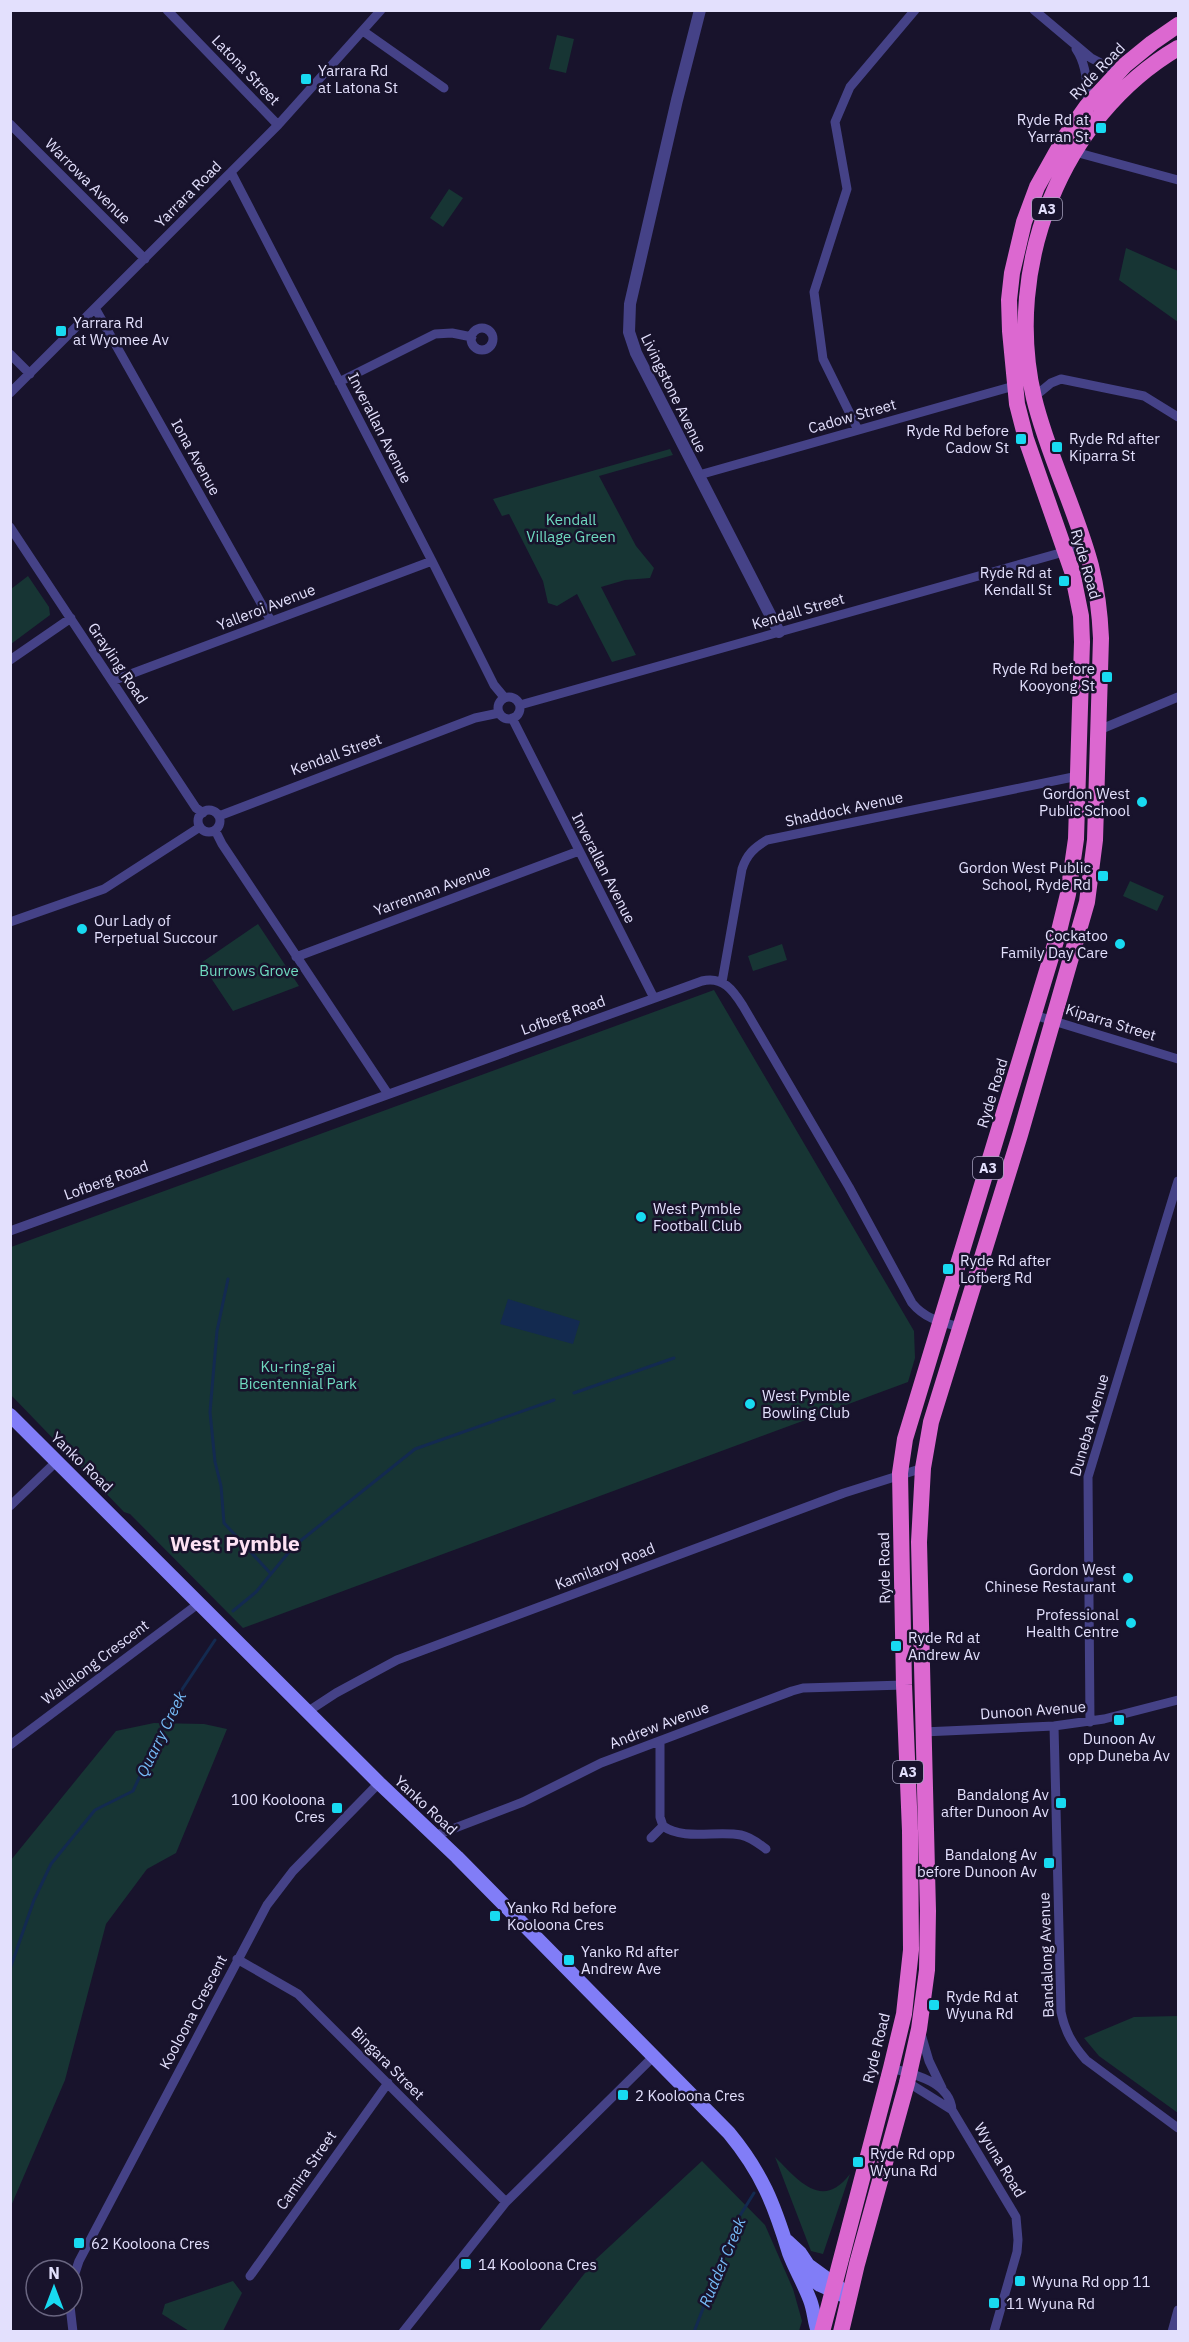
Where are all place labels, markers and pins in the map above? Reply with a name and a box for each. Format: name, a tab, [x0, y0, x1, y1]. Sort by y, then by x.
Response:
place label: Yarrara Rd at Latona St	[318, 61, 398, 97]
marker: Yarrara Rd at Latona St	[299, 72, 313, 86]
place label: Ryde Rd at Yarran St	[1017, 110, 1089, 146]
marker: Ryde Rd at Yarran St	[1094, 121, 1108, 135]
place label: Yarrara Rd at Wyomee Av	[73, 313, 169, 349]
marker: Yarrara Rd at Wyomee Av	[54, 324, 68, 338]
place label: Ryde Rd before Cadow St	[906, 421, 1009, 457]
place label: Ryde Rd after Kiparra St	[1069, 429, 1160, 465]
marker: Ryde Rd before Cadow St	[1014, 432, 1028, 446]
marker: Ryde Rd after Kiparra St	[1050, 440, 1064, 454]
place label: Ryde Rd at Kendall St	[980, 563, 1052, 599]
marker: Ryde Rd at Kendall St	[1057, 574, 1071, 588]
place label: Ryde Rd before Kooyong St	[992, 659, 1095, 695]
marker: Ryde Rd before Kooyong St	[1100, 670, 1114, 684]
place label: Gordon West Public School	[1039, 784, 1130, 820]
marker: Gordon West Public School	[1135, 795, 1149, 809]
place label: Gordon West Public School, Ryde Rd	[959, 858, 1091, 894]
marker: Gordon West Public School, Ryde Rd	[1096, 869, 1110, 883]
place label: Our Lady of Perpetual Succour	[94, 911, 218, 947]
marker: Our Lady of Perpetual Succour	[75, 922, 89, 936]
place label: Cockatoo Family Day Care	[1000, 926, 1108, 962]
marker: Cockatoo Family Day Care	[1113, 937, 1127, 951]
place label: West Pymble Football Club	[653, 1199, 742, 1235]
marker: West Pymble Football Club	[634, 1210, 648, 1224]
place label: Ryde Rd after Lofberg Rd	[960, 1251, 1051, 1287]
marker: Ryde Rd after Lofberg Rd	[941, 1262, 955, 1276]
place label: West Pymble Bowling Club	[762, 1386, 850, 1422]
marker: West Pymble Bowling Club	[743, 1397, 757, 1411]
place label: Gordon West Chinese Restaurant	[985, 1560, 1116, 1596]
marker: Gordon West Chinese Restaurant	[1121, 1571, 1135, 1585]
place label: Professional Health Centre	[1026, 1605, 1119, 1641]
marker: Professional Health Centre	[1124, 1616, 1138, 1630]
place label: Ryde Rd at Andrew Av	[908, 1628, 981, 1664]
marker: Ryde Rd at Andrew Av	[889, 1639, 903, 1653]
marker: Dunoon Av opp Duneba Av	[1112, 1713, 1126, 1727]
place label: Dunoon Av opp Duneba Av	[1068, 1729, 1170, 1765]
place label: Bandalong Av after Dunoon Av	[941, 1785, 1050, 1821]
place label: 100 Kooloona Cres	[231, 1790, 325, 1826]
marker: Bandalong Av after Dunoon Av	[1054, 1796, 1068, 1810]
marker: 100 Kooloona Cres	[330, 1801, 344, 1815]
place label: Bandalong Av before Dunoon Av	[917, 1845, 1038, 1881]
marker: Bandalong Av before Dunoon Av	[1042, 1856, 1056, 1870]
place label: Yanko Rd before Kooloona Cres	[507, 1898, 617, 1934]
marker: Yanko Rd before Kooloona Cres	[488, 1909, 502, 1923]
place label: Yanko Rd after Andrew Ave	[581, 1942, 679, 1978]
marker: Yanko Rd after Andrew Ave	[562, 1953, 576, 1967]
place label: Ryde Rd at Wyuna Rd	[946, 1987, 1018, 2023]
marker: Ryde Rd at Wyuna Rd	[927, 1998, 941, 2012]
place label: 2 Kooloona Cres	[635, 2086, 745, 2105]
marker: 2 Kooloona Cres	[616, 2088, 630, 2102]
place label: Ryde Rd opp Wyuna Rd	[870, 2144, 955, 2180]
marker: Ryde Rd opp Wyuna Rd	[851, 2155, 865, 2169]
place label: 62 Kooloona Cres	[91, 2234, 210, 2253]
marker: 62 Kooloona Cres	[72, 2236, 86, 2250]
place label: 14 Kooloona Cres	[478, 2255, 597, 2274]
marker: 14 Kooloona Cres	[459, 2257, 473, 2271]
place label: Wyuna Rd opp 11	[1032, 2272, 1150, 2291]
marker: Wyuna Rd opp 11	[1013, 2274, 1027, 2288]
place label: 11 Wyuna Rd	[1006, 2294, 1095, 2313]
marker: 11 Wyuna Rd	[987, 2296, 1001, 2310]

